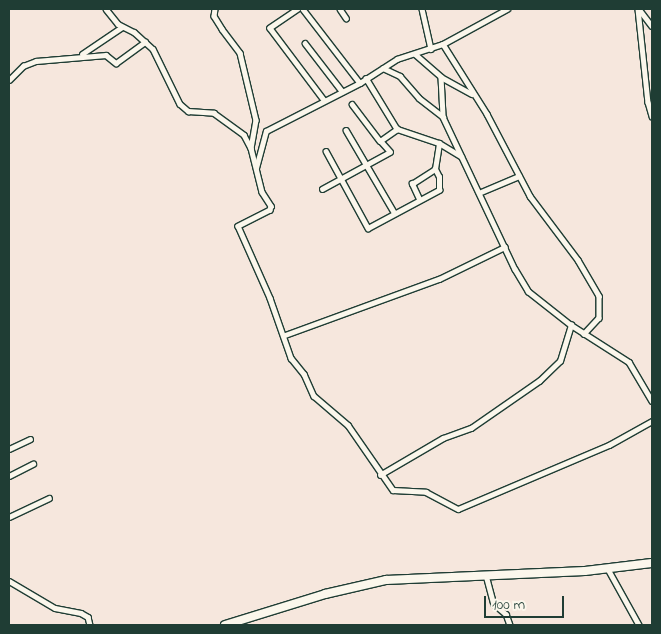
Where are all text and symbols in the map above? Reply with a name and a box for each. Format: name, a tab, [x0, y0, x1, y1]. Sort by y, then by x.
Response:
scale bar	[486, 586, 566, 618]
text: 100 m	[492, 594, 525, 616]

